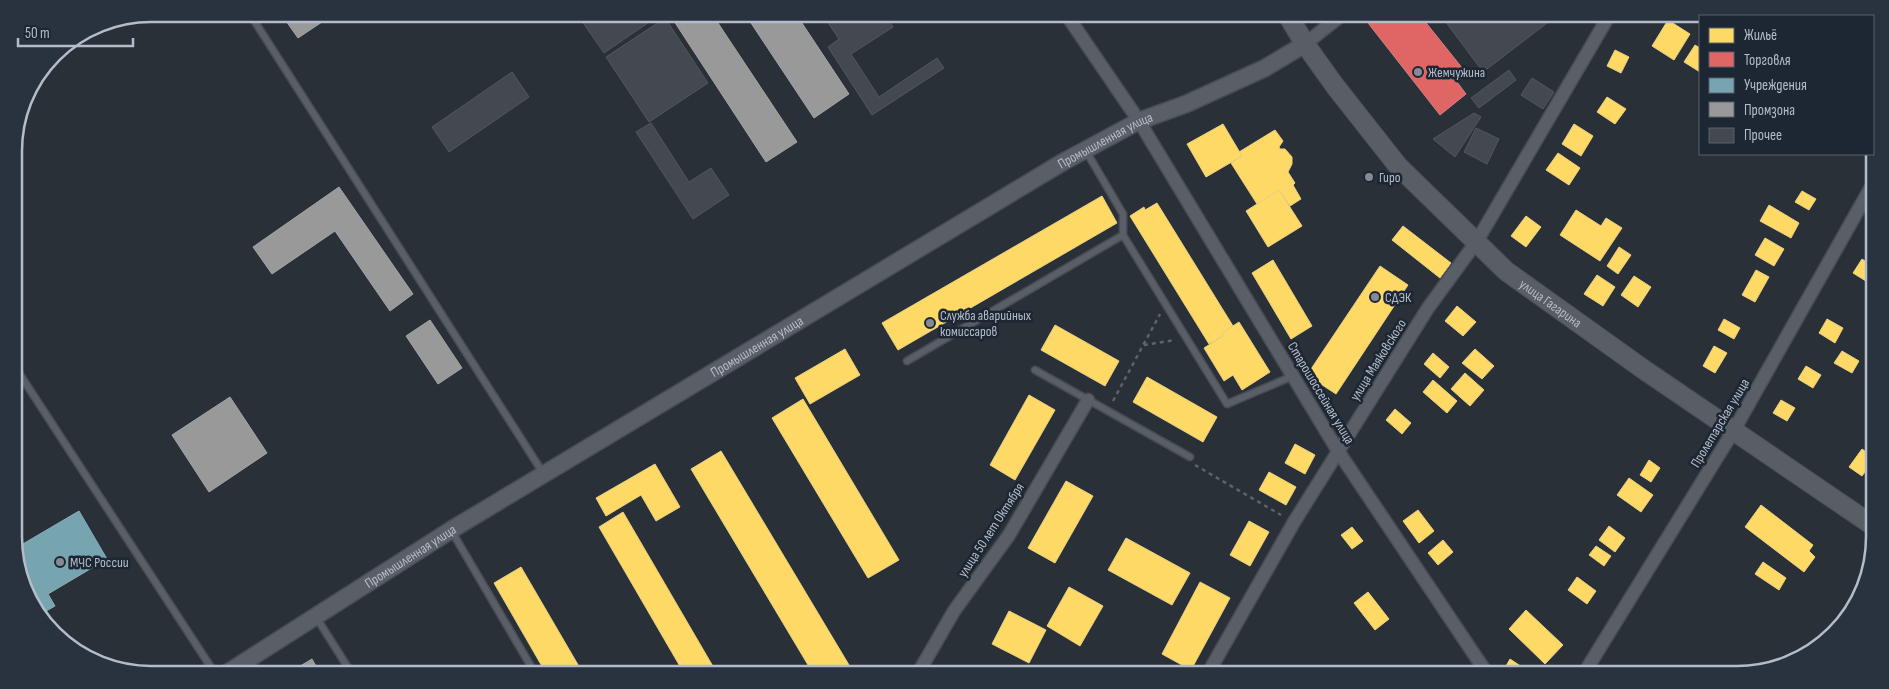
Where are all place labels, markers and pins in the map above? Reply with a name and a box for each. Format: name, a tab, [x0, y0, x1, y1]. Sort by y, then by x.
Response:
place label: Жемчужина	[1428, 64, 1485, 81]
marker: Жемчужина	[1412, 66, 1424, 78]
place label: Гиро	[1379, 169, 1401, 186]
marker: Гиро	[1363, 171, 1375, 183]
place label: СДЭК	[1385, 289, 1412, 306]
marker: СДЭК	[1369, 291, 1381, 303]
place label: Служба аварийных комиссаров	[940, 307, 1032, 340]
marker: Служба аварийных комиссаров	[924, 317, 936, 329]
place label: МЧС России	[70, 554, 129, 571]
marker: МЧС России	[54, 556, 66, 568]

